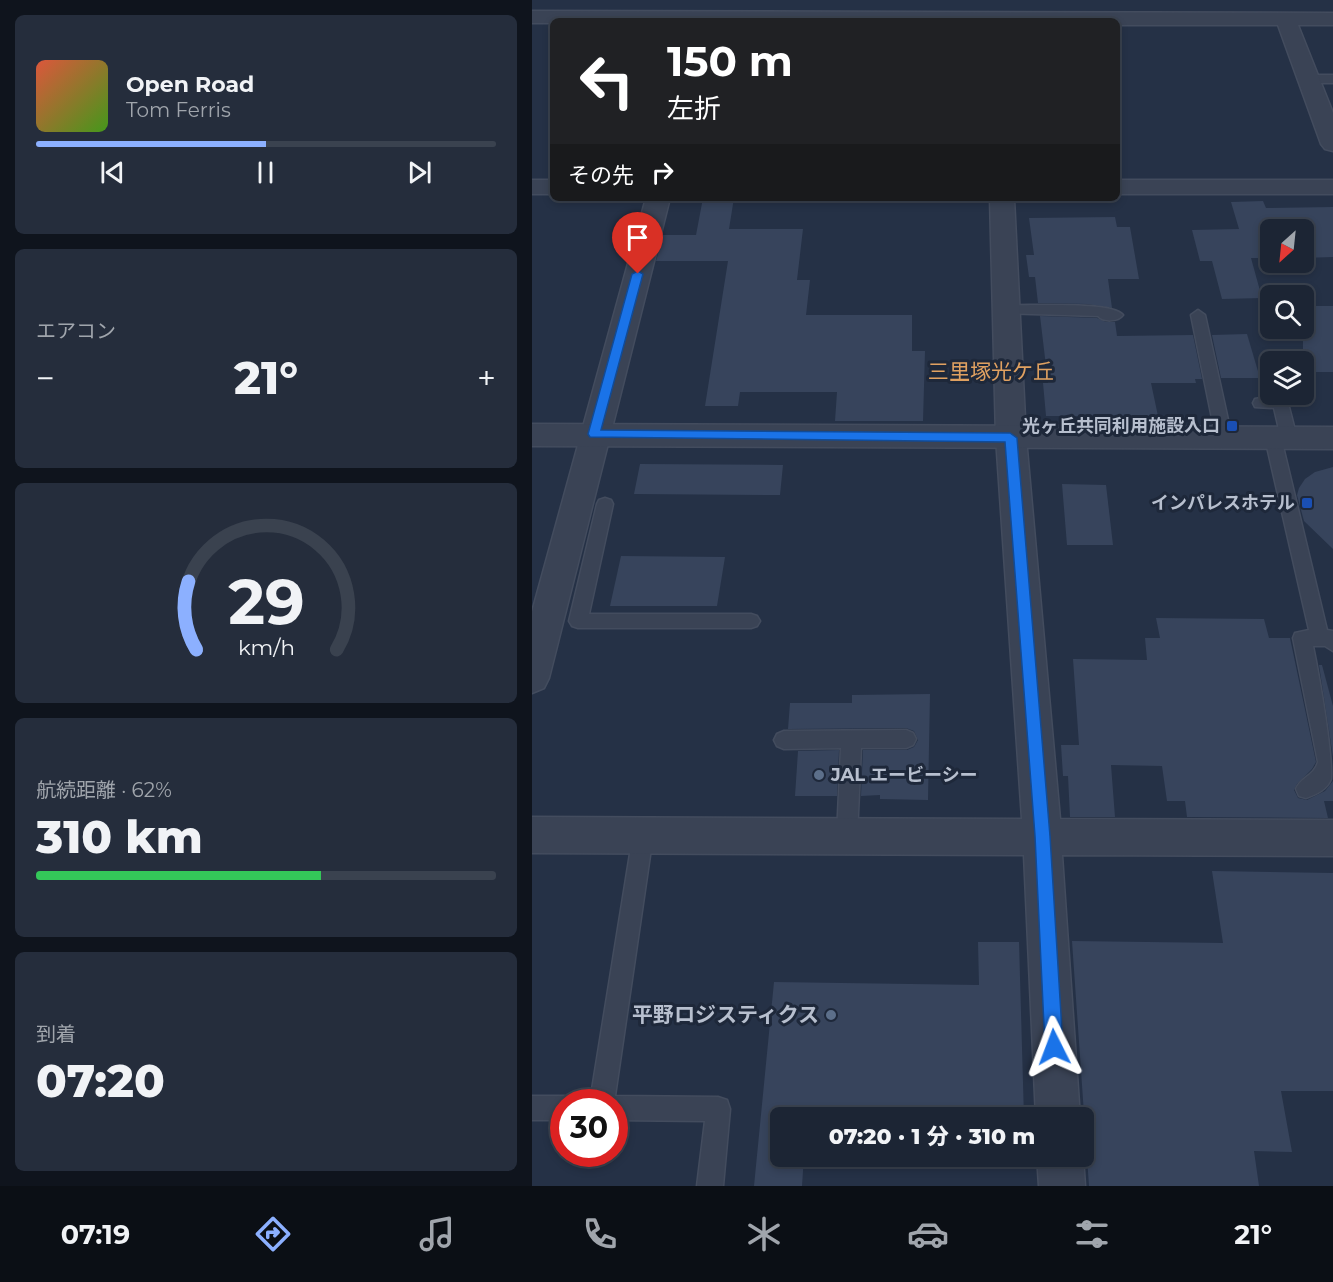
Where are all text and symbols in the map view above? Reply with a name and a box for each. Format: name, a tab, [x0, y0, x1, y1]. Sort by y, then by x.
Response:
text: 150 m	[667, 35, 793, 87]
icon: left	[568, 42, 646, 120]
text: Open Road	[126, 71, 254, 98]
text: 左折	[667, 92, 721, 125]
text: Tom Ferris	[126, 98, 231, 122]
icon: previous	[96, 156, 129, 189]
icon: pause	[249, 156, 282, 189]
icon: next	[403, 156, 436, 189]
icon: right	[646, 156, 679, 189]
text: その先	[568, 162, 634, 189]
pin	[612, 212, 663, 274]
north arrow	[1260, 219, 1314, 273]
map controls	[1260, 219, 1314, 405]
icon: arrive	[621, 221, 654, 254]
button: search	[1260, 285, 1314, 339]
text: エアコン	[36, 319, 116, 343]
text: 21°	[234, 350, 298, 405]
button: layers	[1260, 351, 1314, 405]
text: −	[36, 358, 55, 398]
text: +	[477, 358, 496, 398]
district label: 三里塚光ケ丘	[928, 359, 1054, 384]
place label: 光ヶ丘共同利用施設入口	[1022, 415, 1220, 437]
marker: 光ヶ丘共同利用施設入口	[1225, 419, 1239, 433]
place label: インパレスホテル	[1151, 492, 1295, 514]
marker: インパレスホテル	[1300, 496, 1314, 510]
text: 29	[228, 564, 304, 640]
text: km/h	[237, 634, 295, 660]
place label: JAL エービーシー	[830, 764, 978, 786]
marker: JAL エービーシー	[812, 768, 826, 782]
text: 航続距離 · 62%	[36, 778, 172, 802]
text: 310 km	[36, 809, 203, 864]
place label: 平野ロジスティクス	[632, 1002, 819, 1027]
marker: 平野ロジスティクス	[824, 1008, 838, 1022]
position arrow	[1022, 1015, 1086, 1079]
text: 到着	[36, 1022, 76, 1046]
text: 07:20	[36, 1053, 165, 1108]
speed limit sign: 30	[550, 1089, 628, 1167]
text: 07:20 · 1 分 · 310 m	[829, 1123, 1035, 1150]
icon: directions	[252, 1213, 294, 1255]
icon: music	[416, 1213, 458, 1255]
icon: phone	[579, 1213, 621, 1255]
icon: climate	[743, 1213, 785, 1255]
icon: car	[907, 1213, 949, 1255]
icon: filters	[1071, 1213, 1113, 1255]
text: 07:19	[61, 1218, 130, 1251]
text: 21°	[1234, 1218, 1272, 1251]

